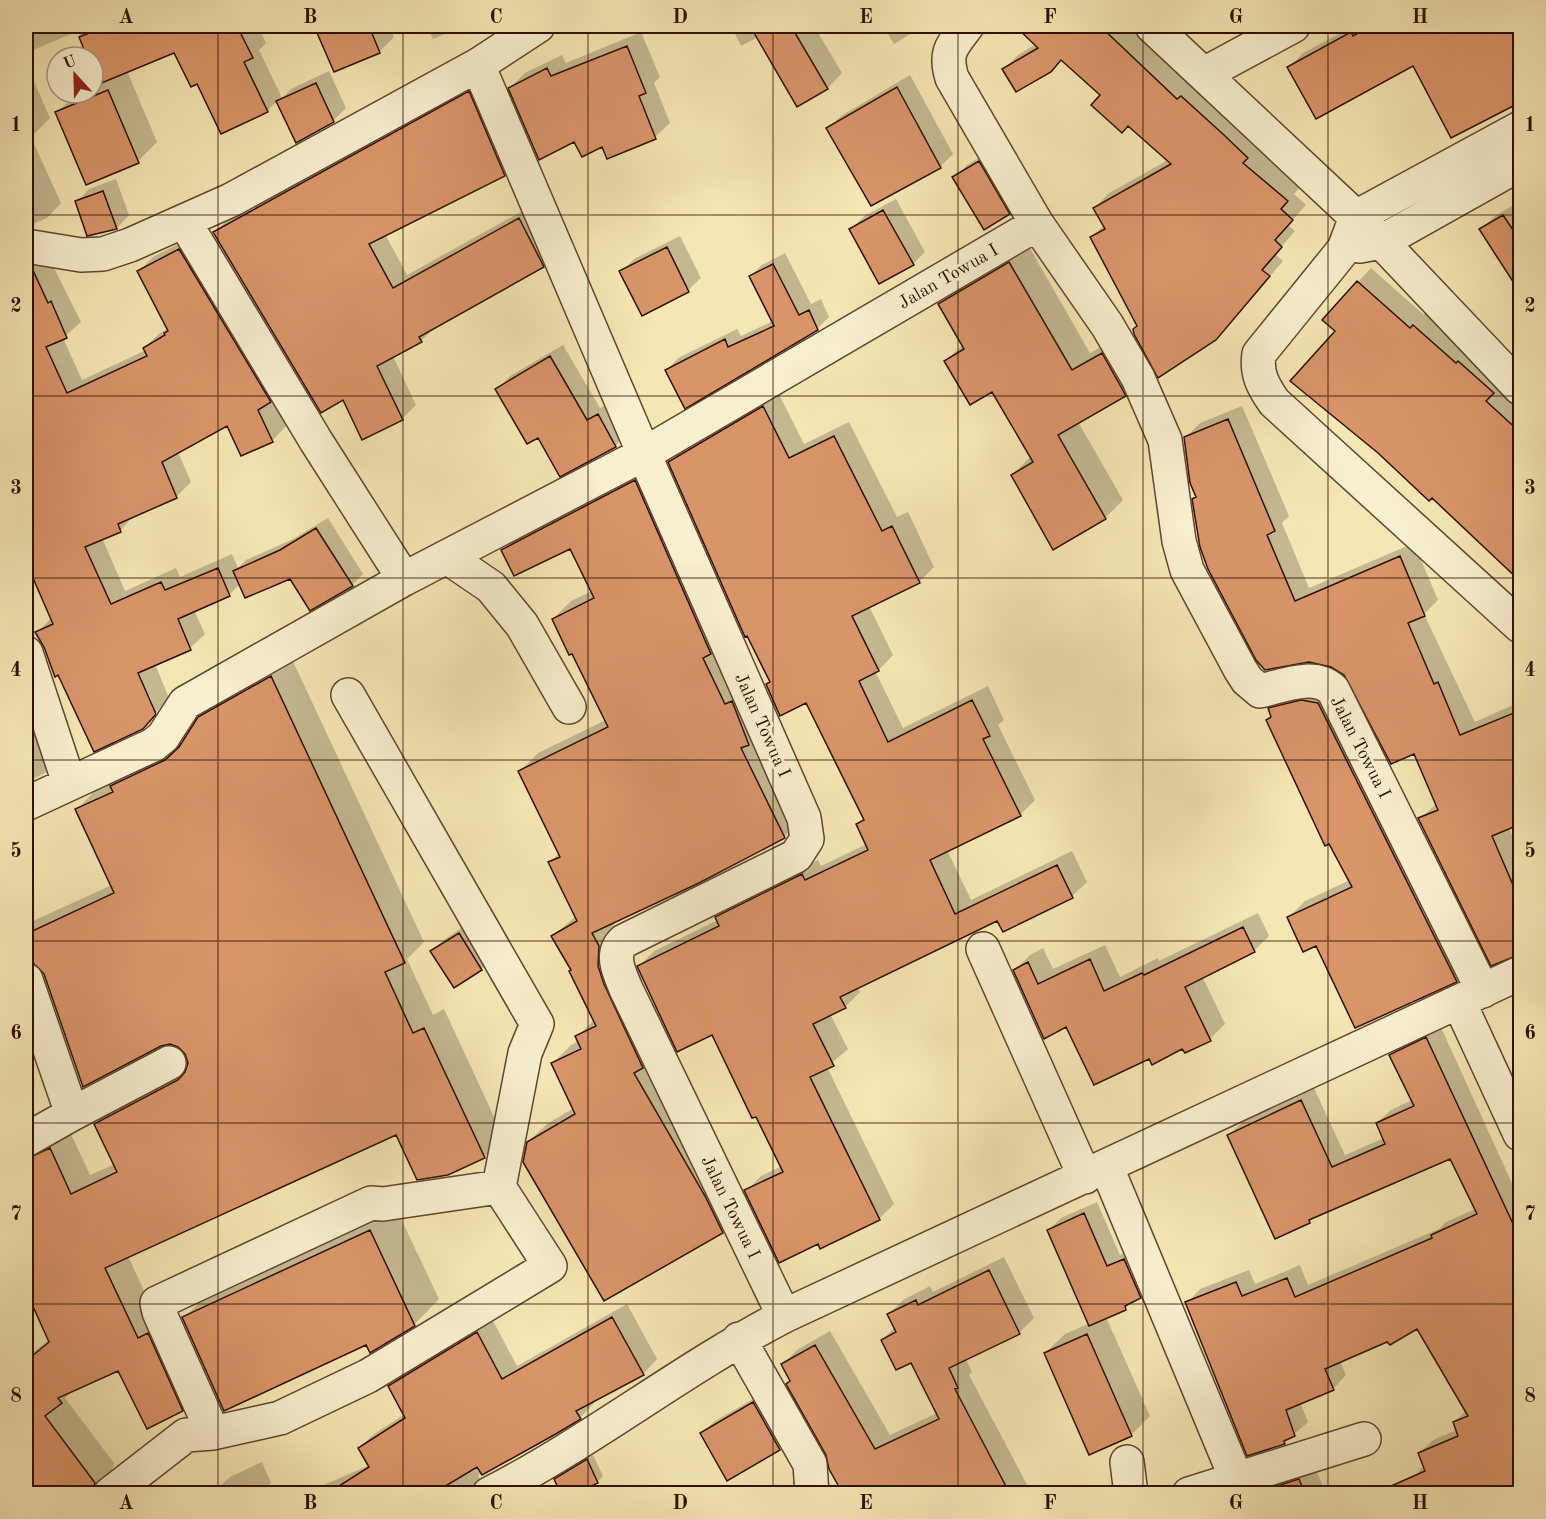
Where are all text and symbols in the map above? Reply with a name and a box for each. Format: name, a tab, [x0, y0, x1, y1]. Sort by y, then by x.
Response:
text: A	[118, 8, 134, 28]
text: B	[303, 8, 317, 28]
text: C	[489, 8, 503, 28]
text: D	[672, 8, 688, 28]
text: E	[859, 8, 873, 28]
text: F	[1043, 8, 1057, 28]
text: G	[1229, 8, 1243, 28]
text: H	[1412, 8, 1428, 28]
north arrow	[45, 45, 105, 105]
text: U	[61, 53, 79, 73]
text: 1	[10, 116, 22, 136]
text: 1	[1524, 116, 1536, 136]
street label: Jalan Towua I	[896, 241, 1001, 313]
text: 2	[10, 297, 22, 317]
text: 2	[1524, 297, 1536, 317]
text: 3	[10, 479, 22, 499]
text: 3	[1524, 479, 1536, 499]
text: 4	[10, 661, 22, 681]
text: 4	[1524, 661, 1536, 681]
street label: Jalan Towua I	[731, 671, 793, 780]
street label: Jalan Towua I	[1327, 693, 1394, 801]
text: 5	[10, 841, 22, 862]
text: 5	[1524, 841, 1536, 862]
text: 6	[10, 1024, 22, 1044]
text: 6	[1524, 1024, 1536, 1044]
street label: Jalan Towua I	[697, 1153, 763, 1262]
text: 7	[10, 1205, 22, 1225]
text: 7	[1524, 1205, 1536, 1225]
text: 8	[10, 1387, 22, 1407]
text: 8	[1524, 1387, 1536, 1407]
text: A	[118, 1494, 134, 1514]
text: B	[303, 1494, 317, 1514]
text: C	[489, 1494, 503, 1514]
text: D	[672, 1494, 688, 1514]
text: E	[859, 1494, 873, 1514]
text: F	[1043, 1494, 1057, 1514]
text: G	[1229, 1494, 1243, 1514]
text: H	[1412, 1494, 1428, 1514]

